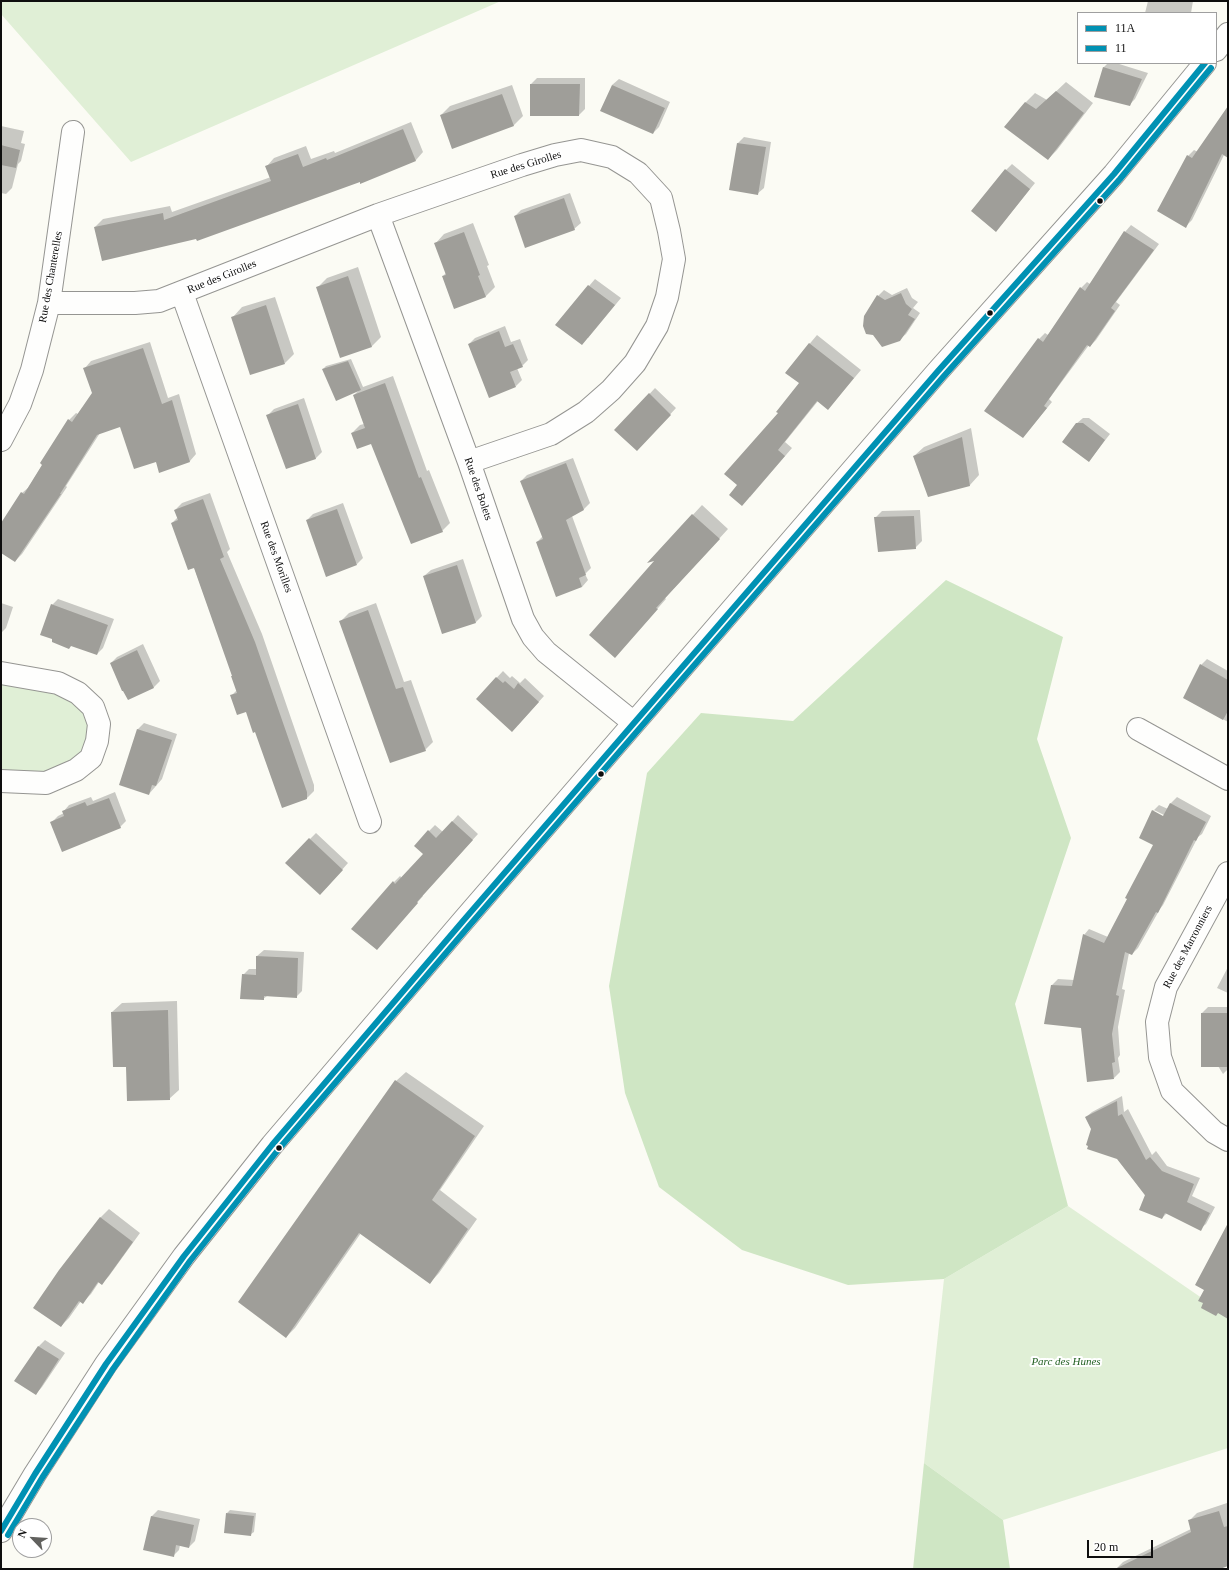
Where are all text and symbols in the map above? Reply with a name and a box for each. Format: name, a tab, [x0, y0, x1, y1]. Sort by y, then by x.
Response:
legend	[1077, 12, 1217, 64]
text: 11A	[1115, 21, 1135, 35]
text: 11	[1115, 41, 1127, 55]
street label: Rue des Girolles	[489, 148, 563, 182]
unlabelled marker	[1095, 196, 1105, 206]
street label: Rue des Chanterelles	[36, 230, 66, 324]
street label: Rue des Girolles	[186, 257, 258, 297]
unlabelled marker	[985, 308, 995, 318]
street label: Rue des Bolets	[461, 456, 495, 522]
street label: Rue des Morilles	[257, 519, 295, 595]
unlabelled marker	[596, 769, 606, 779]
street label: Rue des Marronniers	[1161, 903, 1215, 991]
unlabelled marker	[274, 1143, 284, 1153]
park label: Parc des Hunes	[1031, 1355, 1101, 1369]
north arrow	[12, 1518, 52, 1558]
text: N	[15, 1527, 29, 1539]
scale bar	[1089, 1532, 1155, 1558]
text: 20 m	[1094, 1540, 1118, 1554]

